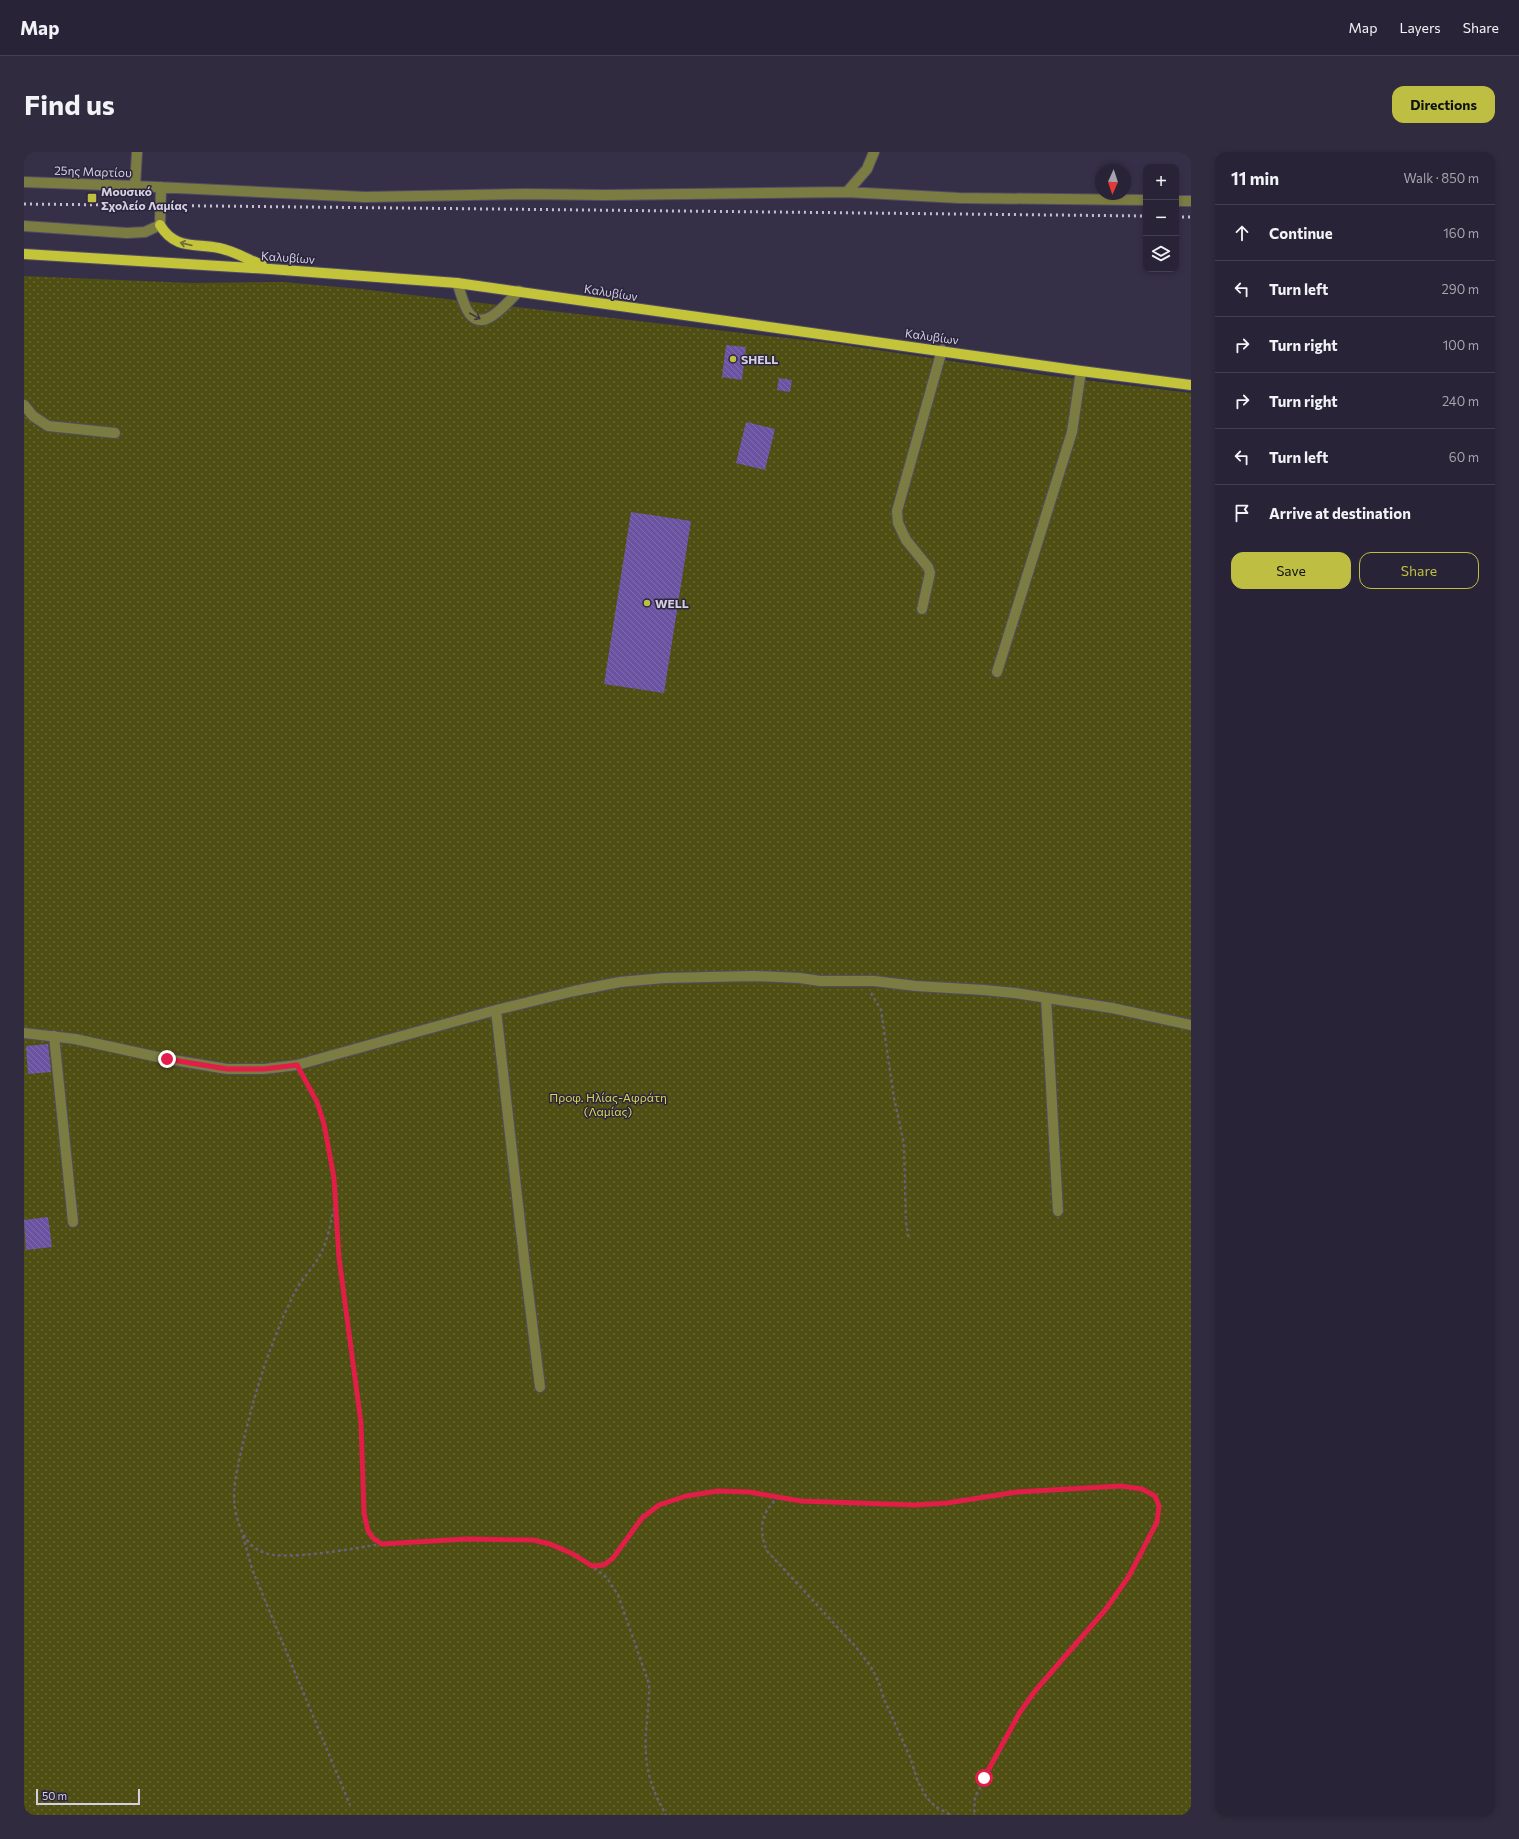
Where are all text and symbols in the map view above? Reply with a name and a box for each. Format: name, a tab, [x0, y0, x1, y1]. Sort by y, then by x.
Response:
text: Map	[20, 16, 59, 39]
text: Map	[1349, 19, 1377, 36]
text: Layers	[1399, 19, 1441, 36]
text: Share	[1463, 19, 1499, 36]
button: Directions	[1392, 86, 1495, 123]
text: Find us	[24, 87, 115, 121]
street label: 25ης Μαρτίου	[54, 163, 132, 179]
north arrow	[1095, 164, 1131, 200]
map controls	[1143, 164, 1179, 272]
button: +	[1143, 164, 1179, 200]
text: 11 min	[1231, 168, 1279, 189]
text: Walk · 850 m	[1404, 170, 1479, 186]
place label: Μουσικό Σχολείο Λαμίας	[101, 184, 188, 212]
marker: Μουσικό Σχολείο Λαμίας	[86, 192, 98, 204]
button: −	[1143, 200, 1179, 236]
icon: ahead	[1231, 222, 1253, 244]
text: Continue	[1269, 224, 1333, 242]
text: 160 m	[1443, 225, 1479, 241]
button: layers	[1143, 236, 1179, 272]
one-way arrow	[180, 240, 193, 248]
street label: Καλυβίων	[261, 248, 315, 266]
icon: left	[1231, 278, 1253, 300]
text: Turn left	[1269, 280, 1328, 298]
street label: Καλυβίων	[583, 281, 639, 303]
text: 290 m	[1442, 281, 1479, 297]
one-way arrow	[469, 313, 481, 320]
street label: Καλυβίων	[904, 325, 960, 347]
icon: right	[1231, 334, 1253, 356]
text: Turn right	[1269, 336, 1338, 354]
text: 100 m	[1443, 337, 1479, 353]
place label: SHELL	[741, 352, 778, 366]
marker: SHELL	[728, 354, 738, 364]
icon: right	[1231, 390, 1253, 412]
text: Turn right	[1269, 392, 1338, 410]
text: 240 m	[1442, 393, 1479, 409]
icon: left	[1231, 446, 1253, 468]
text: Turn left	[1269, 448, 1328, 466]
text: 60 m	[1449, 449, 1479, 465]
icon: arrive	[1231, 502, 1253, 524]
text: Arrive at destination	[1269, 504, 1411, 522]
button: Save	[1231, 552, 1351, 589]
button: Share	[1359, 552, 1479, 589]
place label: WELL	[655, 596, 689, 610]
marker: WELL	[642, 598, 652, 608]
route end	[158, 1050, 176, 1068]
park label: Προφ. Ηλίας-Αφράτη (Λαμίας)	[549, 1090, 667, 1118]
route start	[975, 1769, 993, 1787]
scale bar	[36, 1787, 140, 1806]
text: 50 m	[42, 1789, 67, 1802]

